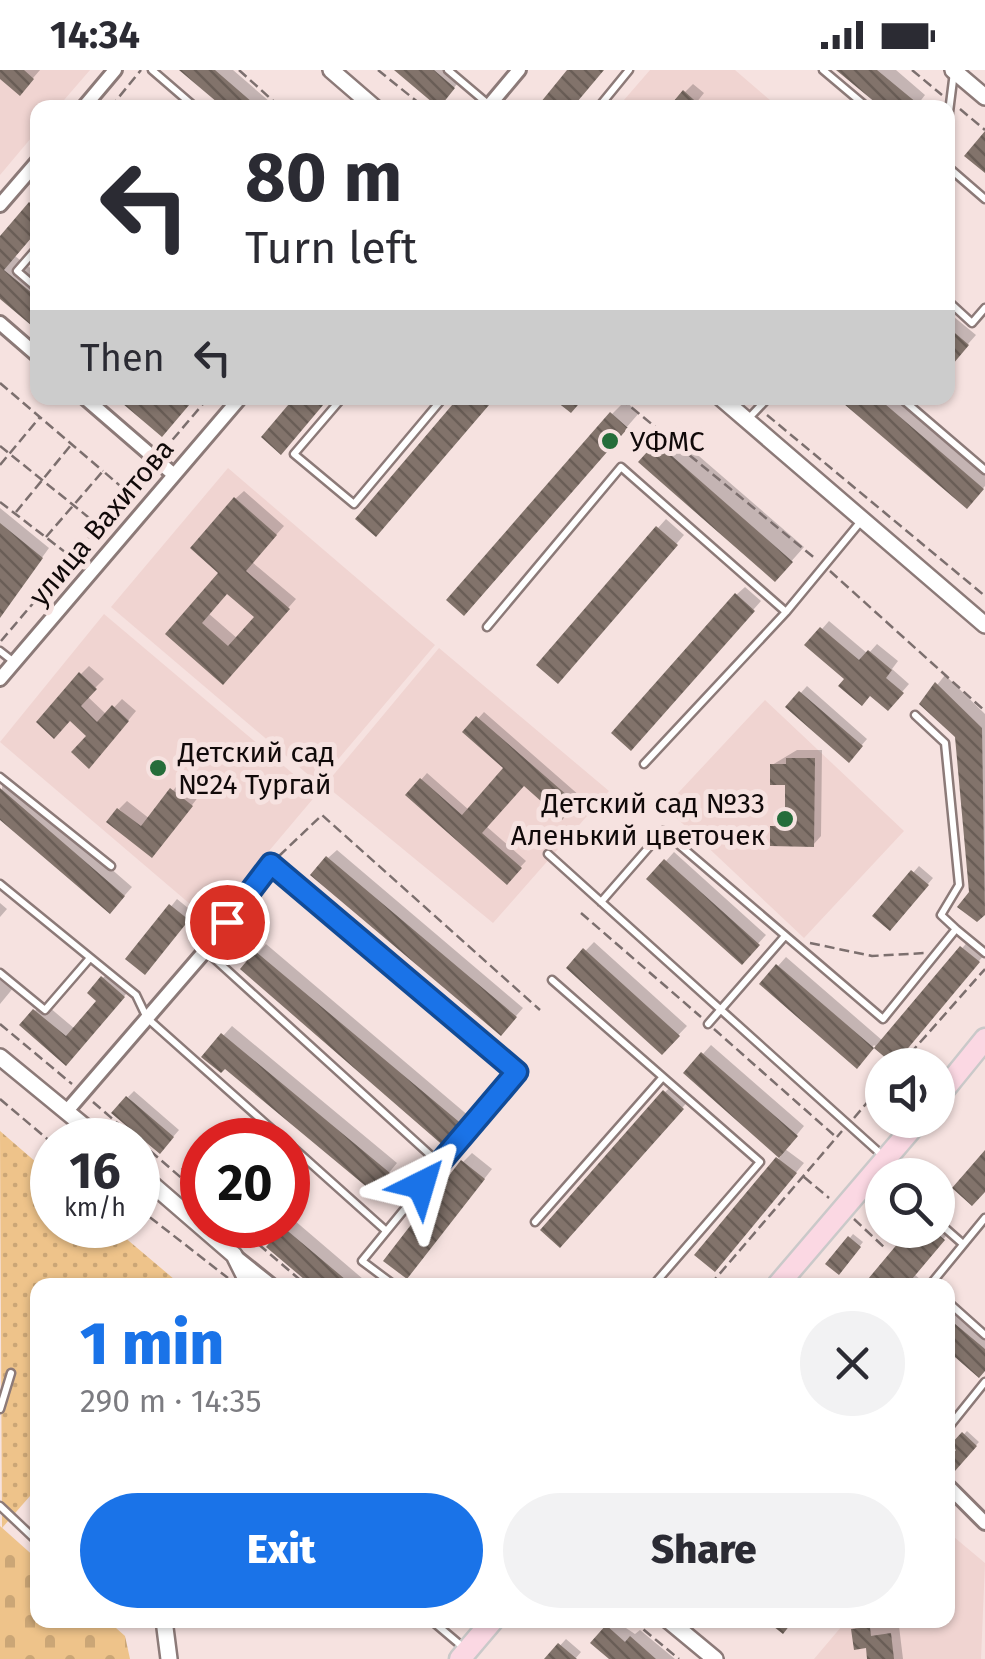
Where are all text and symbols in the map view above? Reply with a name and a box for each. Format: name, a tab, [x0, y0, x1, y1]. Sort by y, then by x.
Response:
text: 14:34	[50, 12, 140, 58]
text: 80 m	[245, 136, 402, 220]
icon: left	[80, 140, 210, 270]
text: Turn left	[245, 221, 417, 275]
icon: left	[185, 330, 240, 385]
text: Then	[80, 335, 165, 381]
place label: УФМС	[630, 425, 705, 458]
marker: УФМС	[599, 430, 621, 452]
street label: улица Вахитова	[22, 432, 181, 612]
place label: Детский сад №24 Тургай	[177, 736, 335, 801]
marker: Детский сад №24 Тургай	[147, 757, 169, 779]
place label: Детский сад №33 Аленький цветочек	[511, 787, 765, 852]
marker: Детский сад №33 Аленький цветочек	[774, 808, 796, 830]
pin	[185, 880, 270, 965]
icon: arrive	[200, 895, 255, 950]
map controls	[865, 1048, 955, 1248]
button: sound	[865, 1048, 955, 1138]
speed limit sign: 20	[180, 1118, 310, 1248]
position arrow	[369, 1133, 473, 1237]
text: 16	[69, 1141, 121, 1201]
button: search	[865, 1158, 955, 1248]
text: km/h	[64, 1193, 126, 1223]
text: 1 min	[80, 1308, 224, 1380]
button: close	[800, 1311, 905, 1416]
text: 290 m · 14:35	[80, 1382, 262, 1420]
button: Exit	[80, 1493, 483, 1608]
button: Share	[503, 1493, 905, 1608]

